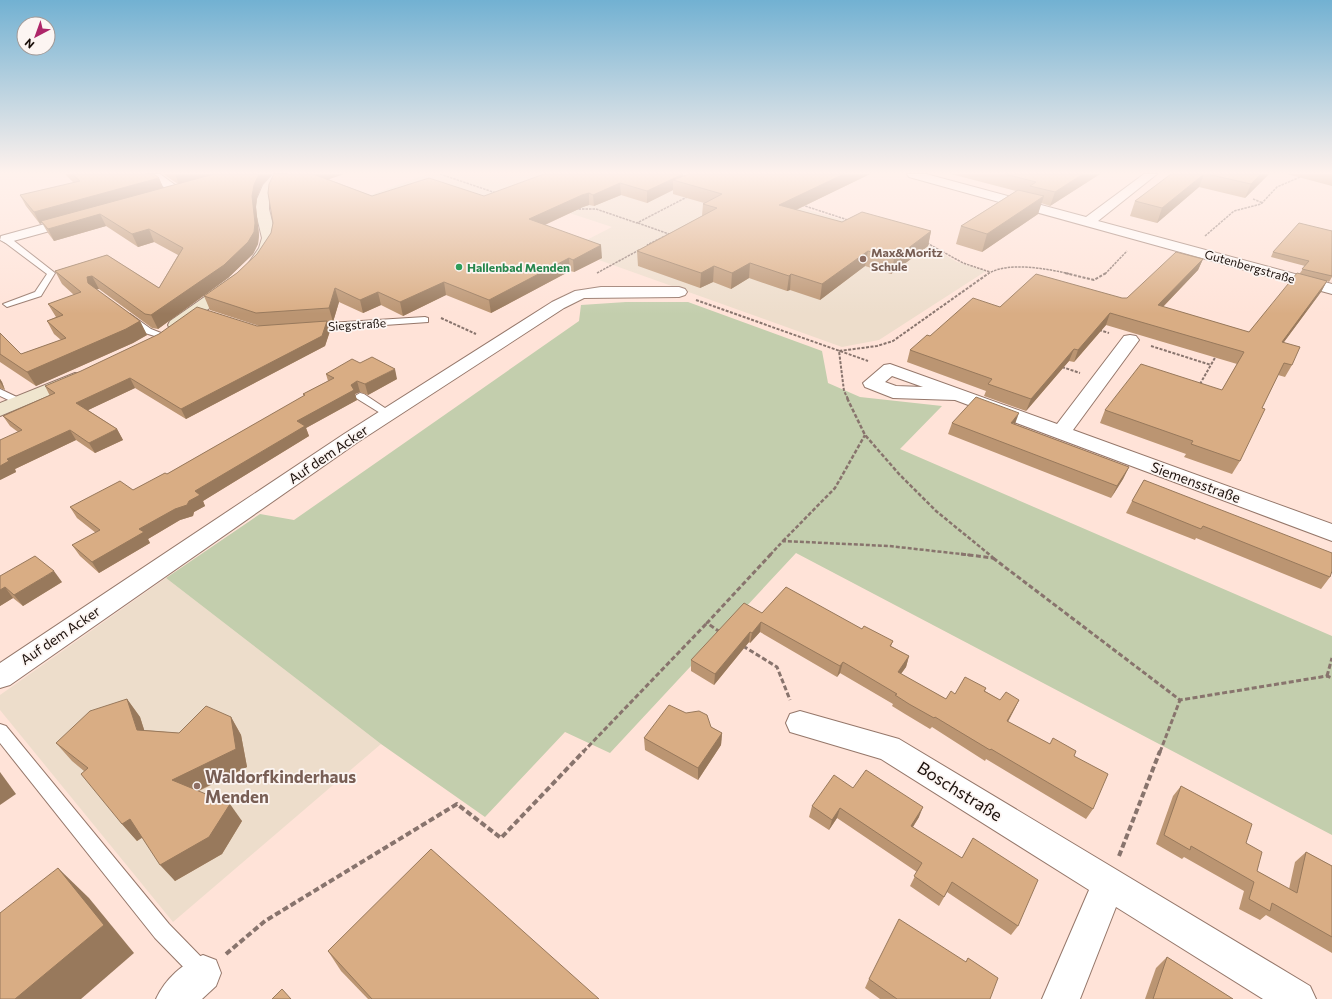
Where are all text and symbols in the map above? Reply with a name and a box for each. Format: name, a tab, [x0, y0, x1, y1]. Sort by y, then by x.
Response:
north arrow	[16, 16, 56, 56]
text: N	[22, 36, 36, 52]
place label: Max&Moritz Schule	[871, 245, 943, 273]
street label: Gutenbergstraße	[1203, 246, 1297, 286]
marker: Max&Moritz Schule	[858, 254, 868, 264]
place label: Hallenbad Menden	[467, 260, 570, 274]
marker: Hallenbad Menden	[454, 262, 464, 272]
street label: Siegstraße	[328, 315, 386, 333]
street label: Auf dem Acker	[285, 421, 371, 487]
street label: Siemensstraße	[1149, 458, 1243, 506]
street label: Auf dem Acker	[17, 602, 103, 668]
street label: Boschstraße	[914, 757, 1006, 825]
place label: Waldorfkinderhaus Menden	[205, 766, 356, 807]
marker: Waldorfkinderhaus Menden	[192, 781, 202, 791]

